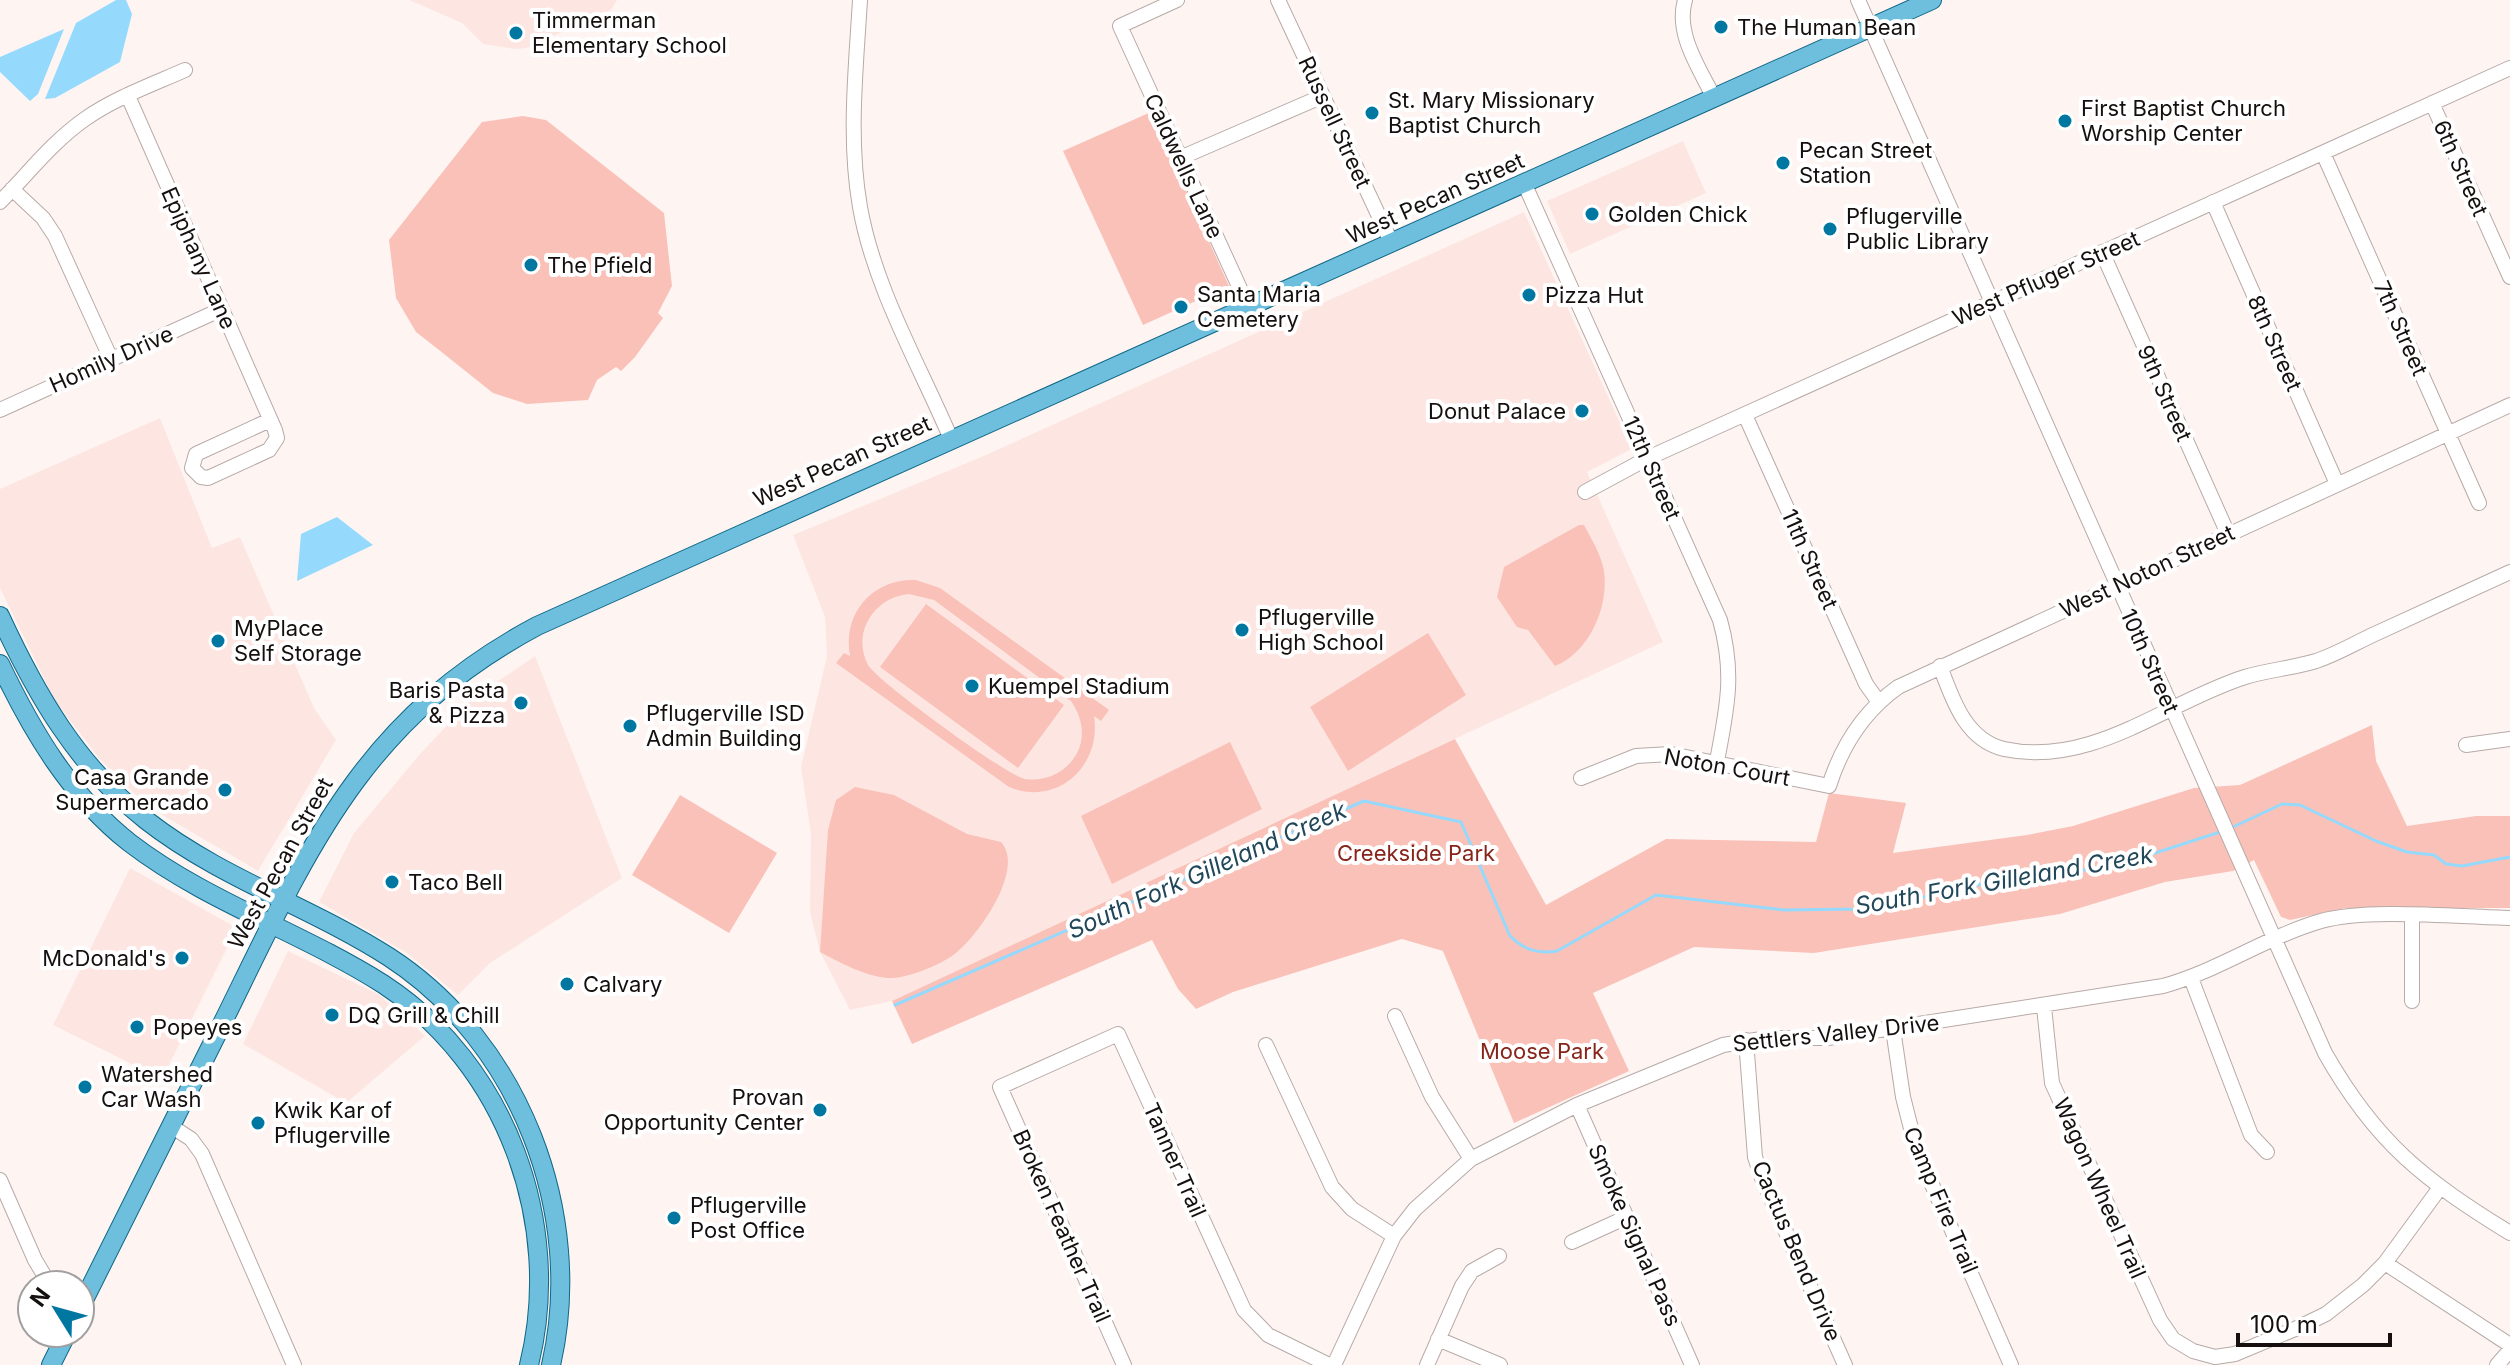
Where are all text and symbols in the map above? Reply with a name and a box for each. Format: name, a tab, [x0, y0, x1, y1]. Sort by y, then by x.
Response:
place label: Timmerman Elementary School	[532, 7, 727, 58]
place label: The Human Bean	[1737, 14, 1916, 40]
marker: The Human Bean	[1712, 18, 1730, 36]
marker: Timmerman Elementary School	[507, 24, 525, 42]
street label: Russell Street	[1293, 52, 1377, 192]
place label: St. Mary Missionary Baptist Church	[1388, 87, 1595, 138]
street label: Caldwells Lane	[1139, 89, 1229, 243]
place label: First Baptist Church Worship Center	[2081, 95, 2286, 146]
marker: St. Mary Missionary Baptist Church	[1363, 104, 1381, 122]
marker: First Baptist Church Worship Center	[2056, 112, 2074, 130]
street label: 6th Street	[2428, 116, 2494, 220]
place label: Pecan Street Station	[1799, 137, 1932, 188]
street label: West Pecan Street	[1342, 147, 1528, 249]
marker: Pecan Street Station	[1774, 154, 1792, 172]
street label: Epiphany Lane	[156, 183, 242, 333]
place label: Golden Chick	[1608, 201, 1747, 227]
place label: Pflugerville Public Library	[1846, 203, 1989, 254]
marker: Golden Chick	[1583, 205, 1601, 223]
marker: Pflugerville Public Library	[1821, 220, 1839, 238]
street label: West Pfluger Street	[1949, 225, 2143, 331]
place label: The Pfield	[547, 252, 652, 278]
marker: The Pfield	[522, 256, 540, 274]
street label: 7th Street	[2369, 277, 2433, 379]
place label: Santa Maria Cemetery	[1197, 281, 1321, 332]
place label: Pizza Hut	[1545, 282, 1644, 308]
marker: Pizza Hut	[1520, 286, 1538, 304]
street label: 8th Street	[2242, 291, 2308, 395]
marker: Santa Maria Cemetery	[1172, 298, 1190, 316]
street label: Homily Drive	[45, 320, 177, 398]
street label: 9th Street	[2132, 341, 2198, 445]
place label: Donut Palace	[1428, 398, 1566, 424]
marker: Donut Palace	[1573, 402, 1591, 420]
street label: West Pecan Street	[749, 410, 935, 512]
street label: 12th Street	[1618, 412, 1686, 524]
street label: 11th Street	[1776, 505, 1844, 613]
street label: West Noton Street	[2056, 519, 2238, 623]
place label: Pflugerville High School	[1258, 604, 1384, 655]
street label: 10th Street	[2115, 605, 2185, 717]
place label: MyPlace Self Storage	[234, 615, 362, 666]
marker: Pflugerville High School	[1233, 621, 1251, 639]
marker: MyPlace Self Storage	[209, 632, 227, 650]
place label: Kuempel Stadium	[988, 673, 1170, 699]
place label: Baris Pasta & Pizza	[389, 677, 505, 728]
marker: Kuempel Stadium	[963, 677, 981, 695]
marker: Baris Pasta & Pizza	[512, 694, 530, 712]
place label: Pflugerville ISD Admin Building	[646, 700, 805, 751]
marker: Pflugerville ISD Admin Building	[621, 717, 639, 735]
street label: Noton Court	[1662, 743, 1792, 791]
place label: Casa Grande Supermercado	[55, 764, 209, 815]
street label: West Pecan Street	[222, 773, 338, 953]
marker: Casa Grande Supermercado	[216, 781, 234, 799]
water label: South Fork Gilleland Creek	[1063, 795, 1352, 945]
water label: South Fork Gilleland Creek	[1853, 839, 2156, 921]
park label: Creekside Park	[1337, 840, 1495, 866]
place label: Taco Bell	[408, 869, 503, 895]
marker: Taco Bell	[383, 873, 401, 891]
place label: McDonald's	[42, 945, 166, 971]
marker: McDonald's	[173, 949, 191, 967]
place label: Calvary	[583, 971, 662, 997]
marker: Calvary	[558, 975, 576, 993]
place label: DQ Grill & Chill	[348, 1002, 500, 1028]
marker: DQ Grill & Chill	[323, 1006, 341, 1024]
street label: Settlers Valley Drive	[1731, 1009, 1941, 1057]
place label: Popeyes	[153, 1014, 242, 1040]
marker: Popeyes	[128, 1018, 146, 1036]
park label: Moose Park	[1480, 1038, 1604, 1064]
place label: Watershed Car Wash	[101, 1061, 213, 1112]
marker: Watershed Car Wash	[76, 1078, 94, 1096]
place label: Provan Opportunity Center	[604, 1084, 804, 1135]
street label: Wagon Wheel Trail	[2048, 1094, 2152, 1282]
place label: Kwik Kar of Pflugerville	[274, 1097, 392, 1148]
street label: Tanner Trail	[1138, 1099, 1212, 1221]
marker: Provan Opportunity Center	[811, 1101, 829, 1119]
marker: Kwik Kar of Pflugerville	[249, 1114, 267, 1132]
street label: Camp Fire Trail	[1898, 1123, 1984, 1277]
street label: Broken Feather Trail	[1008, 1126, 1116, 1326]
street label: Smoke Signal Pass	[1583, 1140, 1687, 1330]
street label: Cactus Bend Drive	[1747, 1157, 1847, 1345]
place label: Pflugerville Post Office	[690, 1192, 807, 1243]
marker: Pflugerville Post Office	[665, 1209, 683, 1227]
north arrow	[16, 1269, 96, 1349]
text: N	[25, 1282, 55, 1311]
scale bar	[2238, 1297, 2390, 1347]
text: 100 m	[2250, 1310, 2318, 1339]

